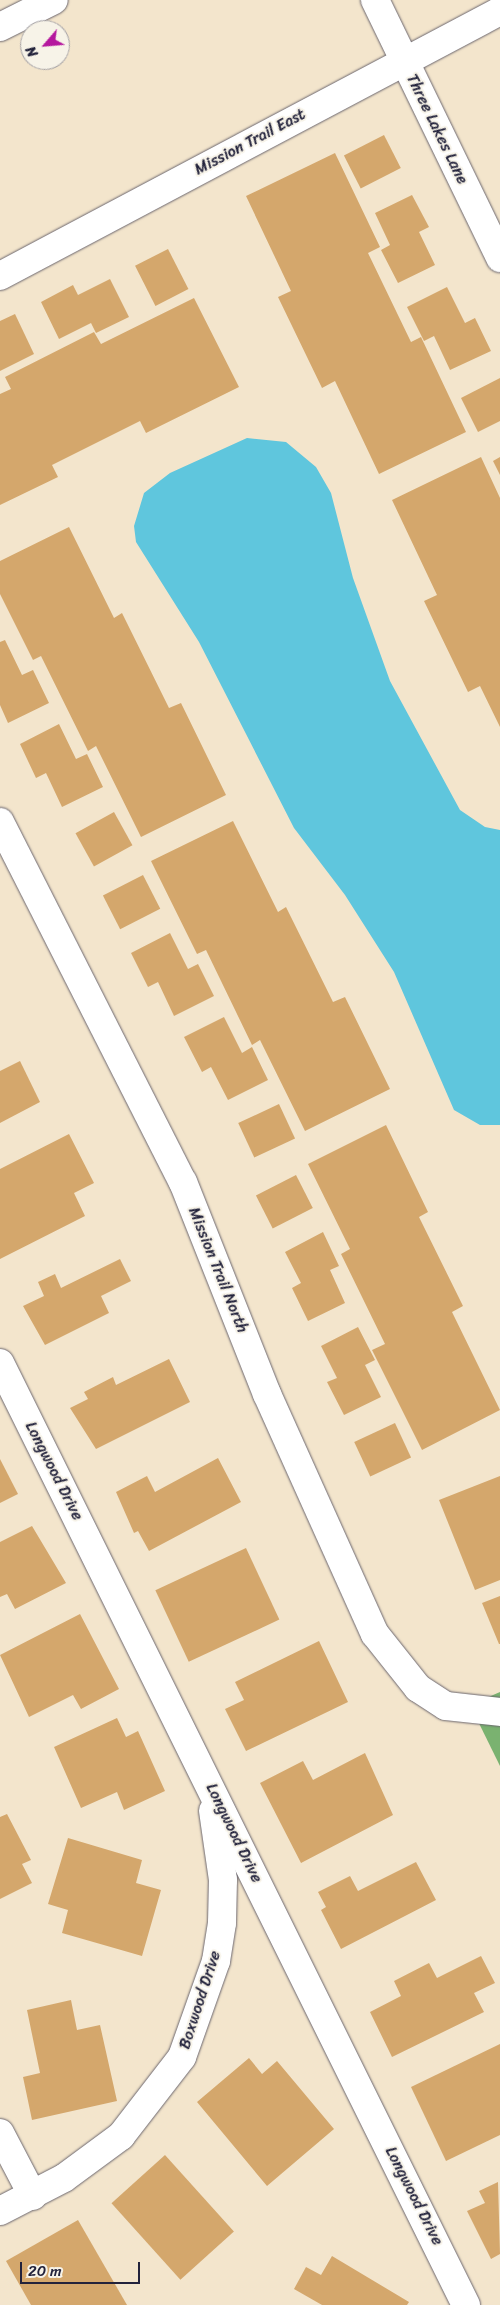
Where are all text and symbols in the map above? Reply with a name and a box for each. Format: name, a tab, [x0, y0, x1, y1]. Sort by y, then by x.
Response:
north arrow	[20, 20, 70, 70]
text: N	[19, 42, 45, 62]
street label: Three Lakes Lane	[402, 71, 472, 187]
street label: Mission Trail East	[191, 104, 309, 180]
street label: Mission Trail North	[184, 1204, 252, 1336]
street label: Longwood Drive	[21, 1418, 87, 1524]
street label: Longwood Drive	[202, 1780, 266, 1886]
street label: Boxwood Drive	[175, 1948, 225, 2052]
street label: Longwood Drive	[381, 2143, 447, 2249]
scale bar	[22, 2252, 142, 2284]
text: 20 m	[28, 2258, 62, 2284]

